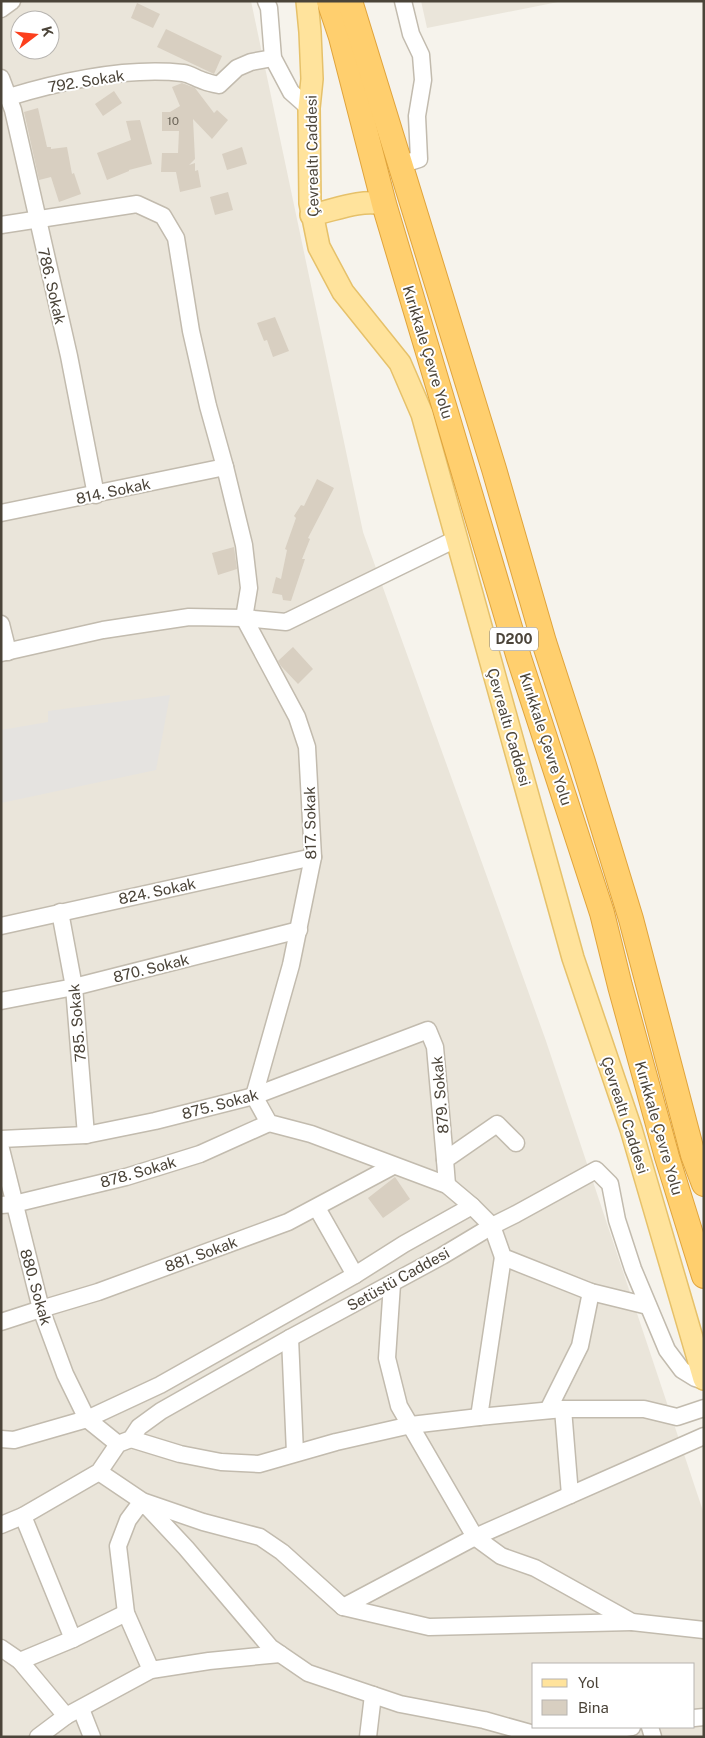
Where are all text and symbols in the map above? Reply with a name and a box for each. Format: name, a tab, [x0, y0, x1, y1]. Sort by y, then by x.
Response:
north arrow	[10, 10, 60, 60]
text: K	[38, 24, 57, 38]
street label: 792. Sokak	[46, 67, 126, 95]
street label: Çevrealtı Caddesi	[302, 95, 322, 217]
house number: 10	[167, 114, 179, 128]
street label: 786. Sokak	[35, 246, 69, 326]
street label: Kırıkkale Çevre Yolu	[400, 283, 456, 421]
street label: 814. Sokak	[74, 475, 152, 507]
road number: D200	[490, 628, 538, 650]
street label: Çevrealtı Caddesi	[484, 666, 534, 788]
street label: Kırıkkale Çevre Yolu	[517, 671, 575, 807]
street label: 817. Sokak	[301, 786, 319, 860]
street label: 824. Sokak	[117, 875, 197, 907]
street label: 870. Sokak	[111, 950, 191, 986]
street label: 785. Sokak	[65, 983, 89, 1063]
street label: Çevrealtı Caddesi	[598, 1054, 652, 1176]
street label: 879. Sokak	[428, 1055, 452, 1135]
street label: Kırıkkale Çevre Yolu	[632, 1059, 686, 1197]
street label: 875. Sokak	[180, 1086, 260, 1122]
street label: 878. Sokak	[98, 1153, 178, 1191]
street label: 881. Sokak	[162, 1233, 240, 1275]
street label: Setüstü Caddesi	[344, 1244, 452, 1314]
street label: 880. Sokak	[17, 1247, 55, 1327]
legend	[532, 1663, 695, 1728]
text: Yol	[578, 1674, 599, 1691]
text: Bina	[578, 1699, 609, 1716]

